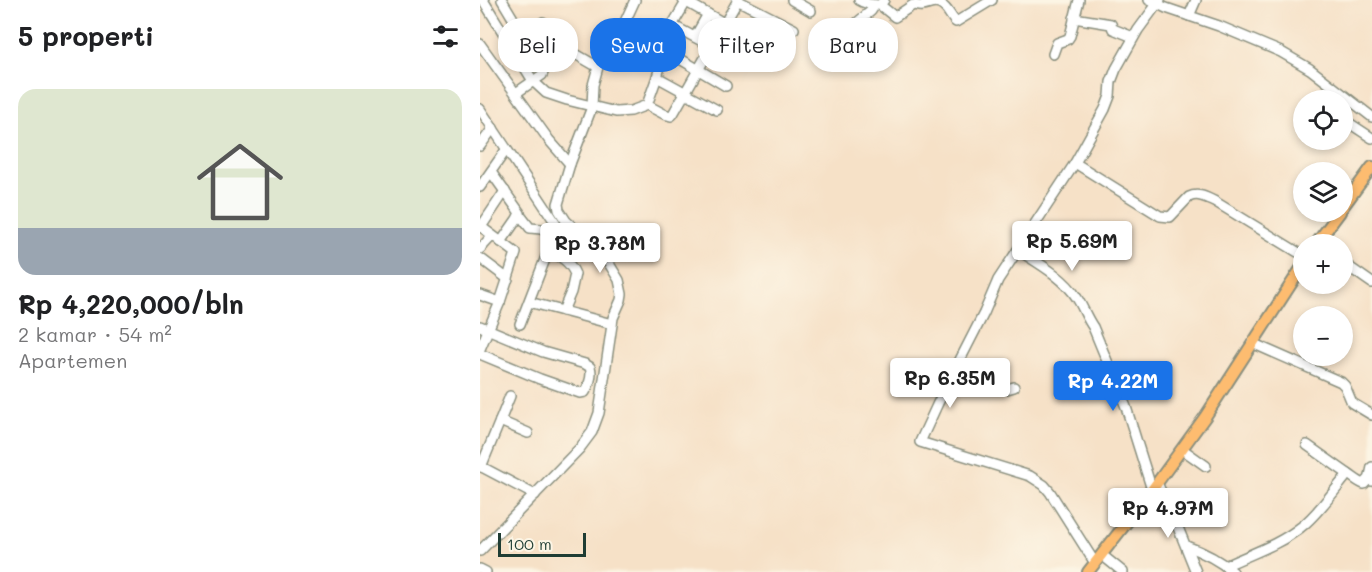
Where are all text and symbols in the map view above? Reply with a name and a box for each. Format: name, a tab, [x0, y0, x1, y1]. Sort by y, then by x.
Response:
chip: Beli	[498, 18, 578, 72]
chip: Sewa	[590, 18, 686, 72]
chip: Filter	[698, 18, 796, 72]
chip: Baru	[808, 18, 898, 72]
text: 5 properti	[18, 19, 154, 53]
icon: filters	[429, 20, 462, 53]
map controls	[1293, 90, 1353, 366]
button: locate	[1293, 90, 1353, 150]
icon: home	[186, 128, 294, 236]
button: layers	[1293, 162, 1353, 222]
pin: Rp 5.69M	[1010, 221, 1134, 272]
pin: Rp 3.78M	[538, 223, 662, 274]
text: Rp 5.69M	[1026, 227, 1118, 253]
text: Rp 3.78M	[554, 229, 646, 255]
button: +	[1293, 234, 1353, 294]
text: Rp 4,220,000/bln	[18, 287, 244, 321]
button: −	[1293, 306, 1353, 366]
text: 2 kamar · 54 m²	[18, 321, 172, 347]
text: Apartemen	[18, 347, 127, 373]
pin: Rp 6.35M	[888, 358, 1012, 409]
pin: Rp 4.22M	[1051, 361, 1175, 412]
text: Rp 6.35M	[904, 364, 996, 390]
text: Rp 4.22M	[1067, 367, 1159, 393]
pin: Rp 4.97M	[1106, 488, 1230, 539]
text: Rp 4.97M	[1122, 494, 1214, 520]
scale bar	[498, 530, 586, 558]
text: 100 m	[507, 533, 552, 554]

